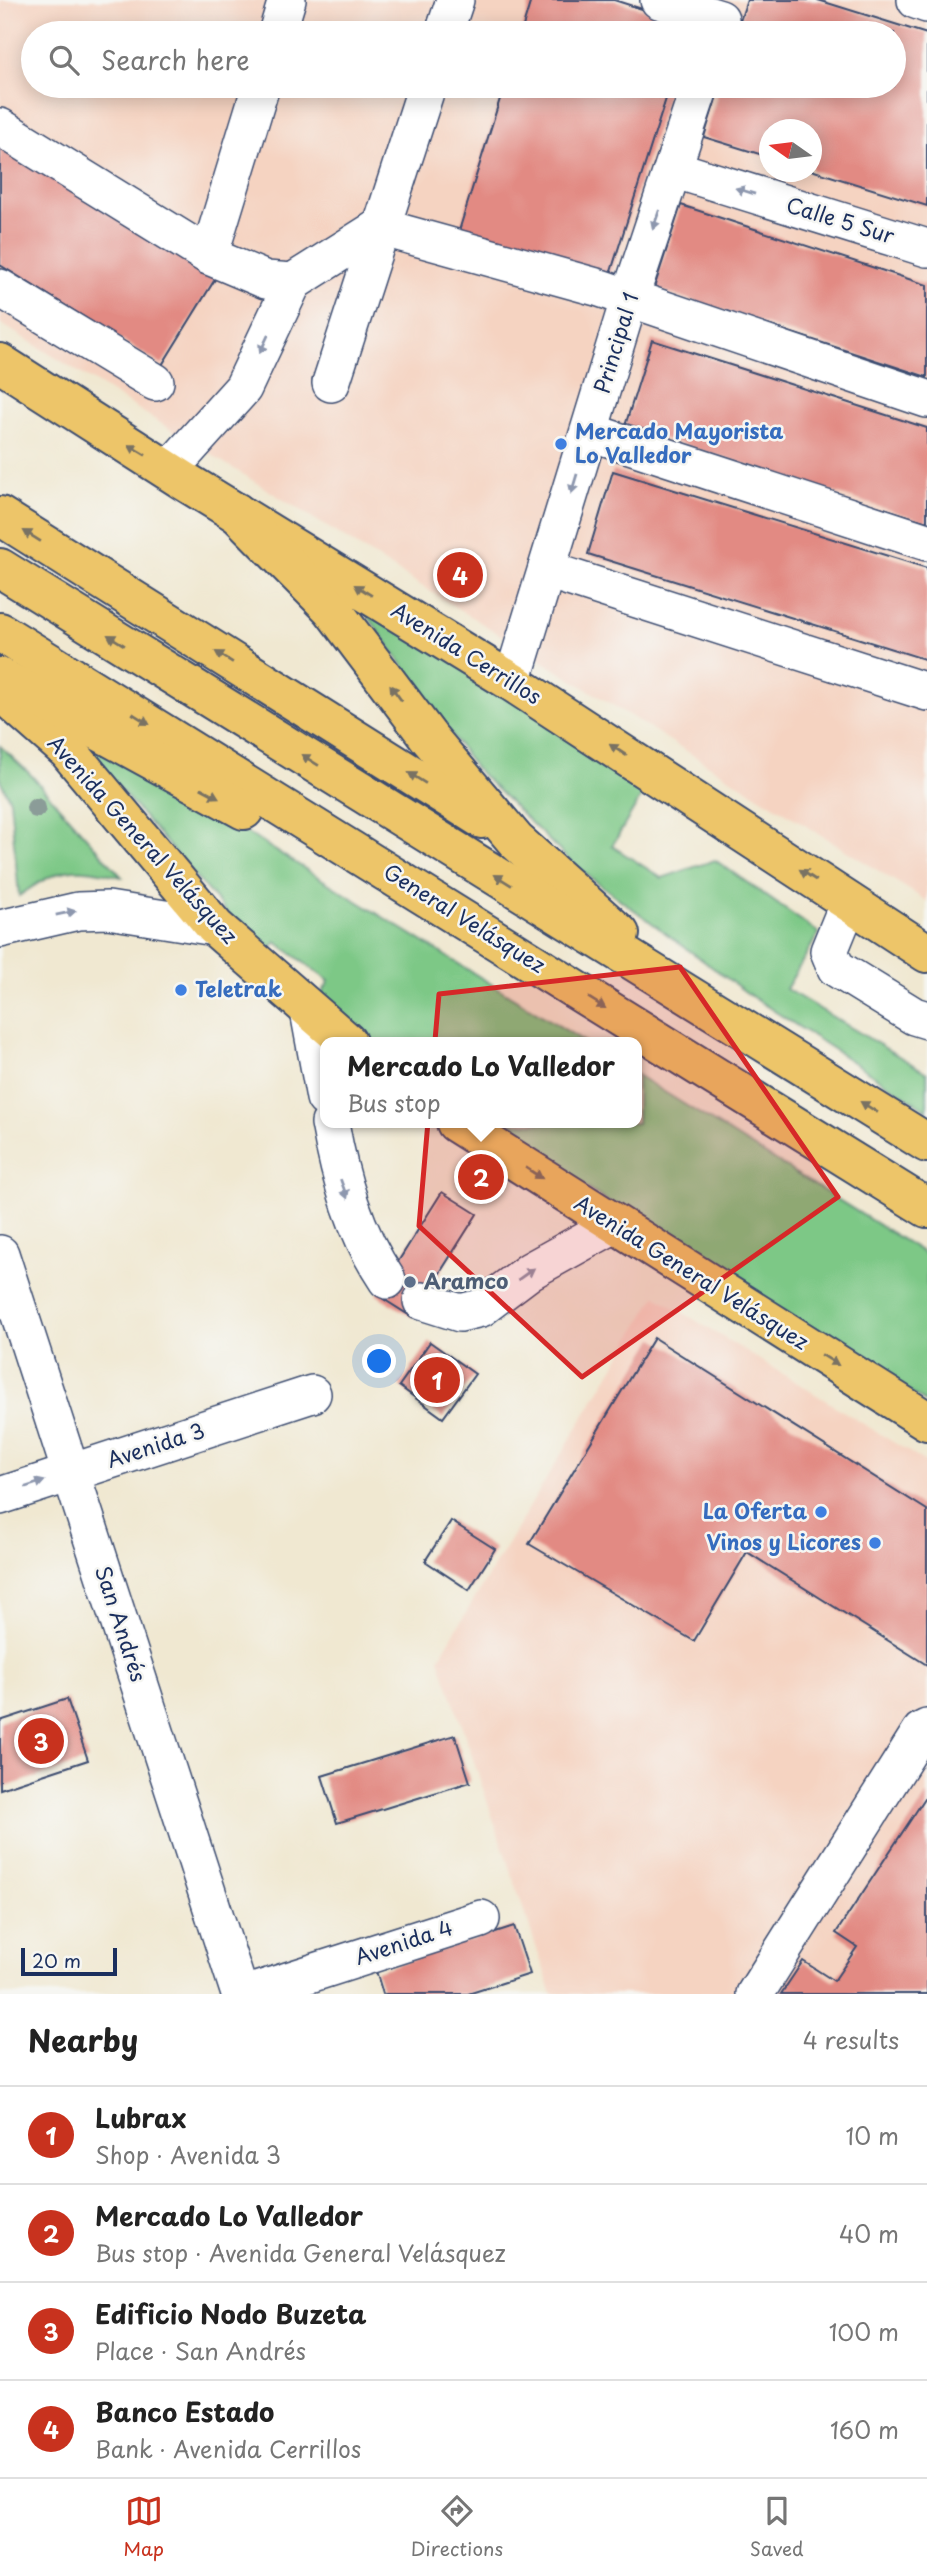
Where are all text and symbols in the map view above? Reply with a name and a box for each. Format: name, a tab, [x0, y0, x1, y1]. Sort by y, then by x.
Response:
search box	[21, 21, 906, 98]
text: Search here	[101, 40, 250, 79]
icon: search	[45, 41, 83, 79]
north arrow	[759, 119, 822, 182]
one-way arrow	[734, 185, 755, 196]
street label: Calle 5 Sur	[783, 187, 899, 251]
one-way arrow	[650, 210, 661, 231]
street label: Principal 1	[585, 288, 646, 397]
one-way arrow	[258, 334, 270, 354]
place label: Mercado Mayorista Lo Valledor	[575, 414, 783, 470]
marker: Mercado Mayorista Lo Valledor	[553, 436, 569, 452]
one-way arrow	[127, 444, 146, 457]
one-way arrow	[568, 474, 578, 495]
one-way arrow	[22, 530, 41, 543]
pin: 4	[437, 549, 483, 601]
one-way arrow	[354, 584, 373, 597]
street label: Avenida Cerrillos	[386, 593, 548, 711]
one-way arrow	[107, 634, 126, 647]
one-way arrow	[215, 651, 234, 664]
one-way arrow	[389, 684, 403, 702]
one-way arrow	[132, 713, 151, 726]
street label: Avenida General Velásquez	[41, 727, 246, 950]
one-way arrow	[608, 744, 628, 757]
one-way arrow	[300, 754, 319, 767]
one-way arrow	[407, 772, 426, 785]
one-way arrow	[200, 787, 220, 798]
street label: General Velásquez	[378, 855, 552, 980]
one-way arrow	[799, 869, 818, 882]
one-way arrow	[493, 874, 513, 887]
one-way arrow	[55, 907, 77, 918]
place label: Teletrak	[195, 972, 282, 1004]
marker: Teletrak	[173, 982, 189, 998]
one-way arrow	[588, 996, 607, 1009]
popup	[320, 1037, 642, 1128]
text: Mercado Lo Valledor	[347, 1046, 615, 1085]
text: Bus stop	[347, 1085, 441, 1120]
one-way arrow	[859, 1101, 878, 1114]
pin: 2	[458, 1151, 504, 1203]
one-way arrow	[524, 1166, 543, 1179]
one-way arrow	[339, 1179, 350, 1200]
street label: Avenida General Velásquez	[569, 1186, 815, 1357]
place label: Aramco	[424, 1264, 508, 1296]
one-way arrow	[517, 1267, 535, 1281]
marker: Aramco	[402, 1274, 418, 1290]
your location	[362, 1344, 396, 1378]
pin: 1	[414, 1354, 460, 1406]
one-way arrow	[820, 1354, 839, 1367]
street label: Avenida 3	[102, 1413, 208, 1475]
one-way arrow	[25, 1479, 46, 1489]
place label: La Oferta	[703, 1494, 807, 1526]
marker: La Oferta	[813, 1504, 829, 1520]
place label: Vinos y Licores	[706, 1525, 861, 1557]
marker: Vinos y Licores	[867, 1535, 883, 1551]
street label: San Andrés	[88, 1561, 156, 1686]
pin: 3	[18, 1715, 64, 1767]
street label: Avenida 4	[350, 1910, 456, 1972]
scale bar	[21, 1945, 117, 1977]
text: 20 m	[32, 1946, 81, 1974]
text: Nearby	[28, 2017, 138, 2062]
text: 4 results	[803, 2022, 899, 2057]
text: Lubrax	[95, 2098, 186, 2137]
text: 1	[46, 2118, 57, 2153]
text: 10 m	[845, 2118, 899, 2153]
text: Shop · Avenida 3	[95, 2137, 281, 2172]
text: Mercado Lo Valledor	[95, 2196, 363, 2235]
text: 2	[43, 2216, 59, 2251]
text: 40 m	[839, 2216, 899, 2251]
text: Bus stop · Avenida General Velásquez	[95, 2235, 506, 2270]
text: Edificio Nodo Buzeta	[95, 2294, 366, 2333]
text: 3	[43, 2314, 59, 2349]
text: 100 m	[829, 2314, 899, 2349]
text: Place · San Andrés	[95, 2333, 306, 2368]
text: Banco Estado	[95, 2392, 274, 2431]
text: 4	[43, 2412, 59, 2447]
text: 160 m	[830, 2412, 899, 2447]
text: Bank · Avenida Cerrillos	[95, 2431, 361, 2466]
tab: Map	[123, 2492, 164, 2562]
tab: Directions	[411, 2492, 503, 2562]
tab: Saved	[750, 2492, 804, 2562]

